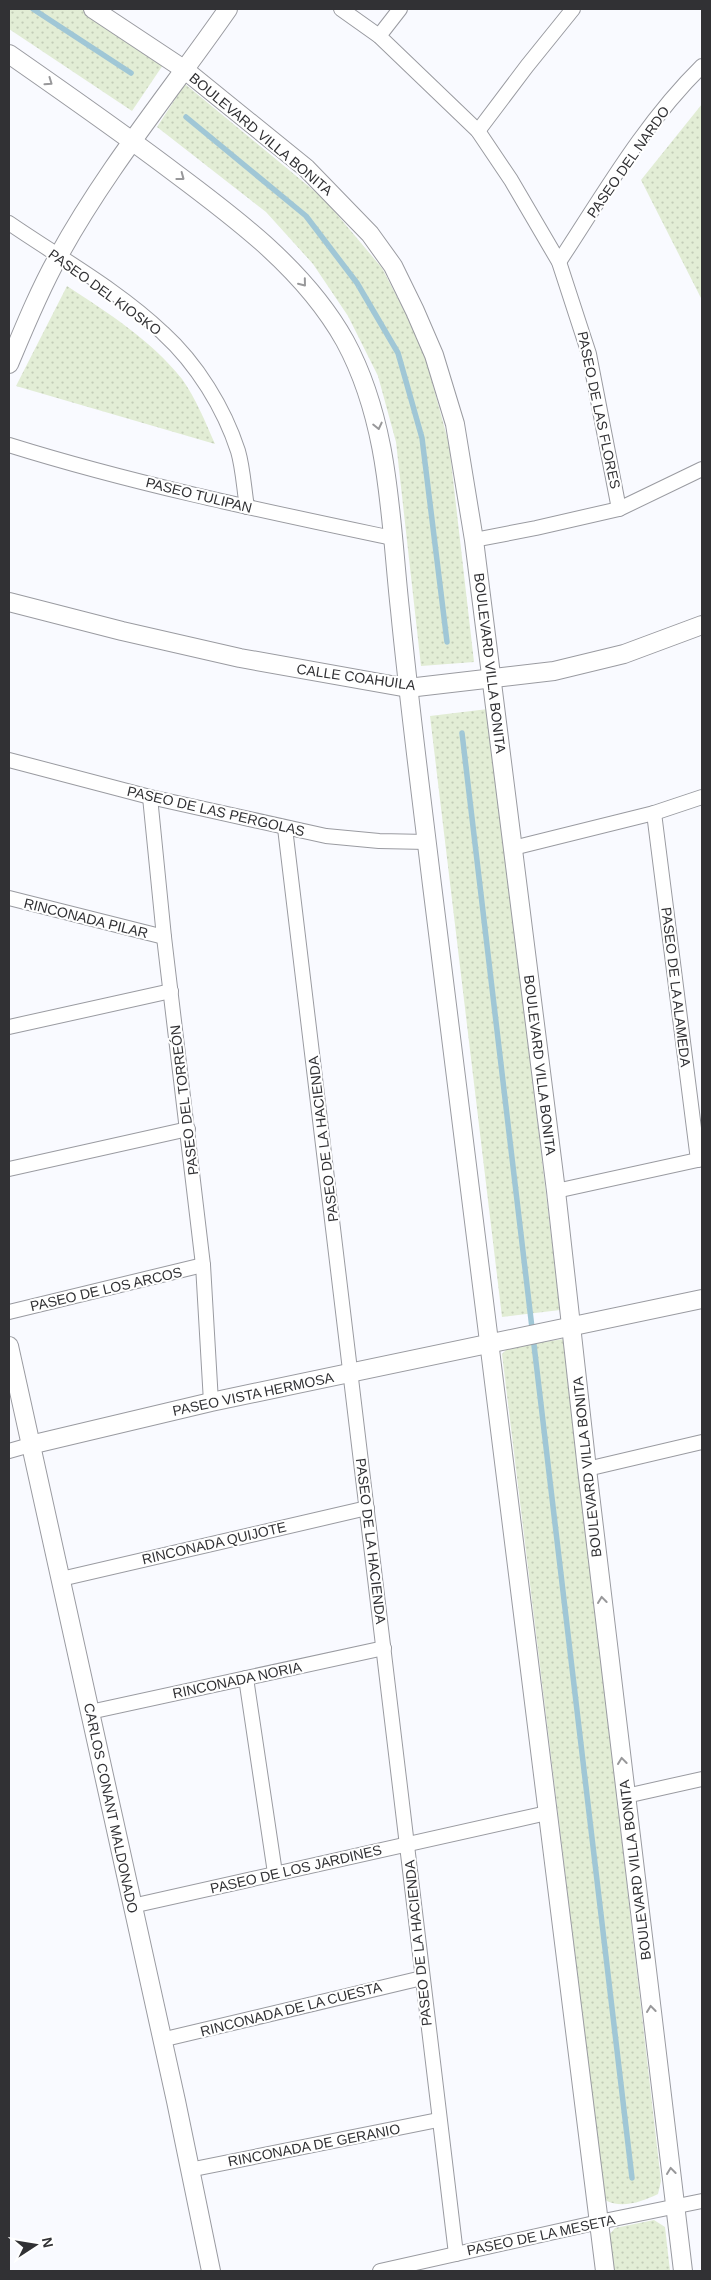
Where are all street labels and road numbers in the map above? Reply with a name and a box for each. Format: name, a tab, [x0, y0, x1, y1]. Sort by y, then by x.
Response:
street label: BOULEVARD VILLA BONITA	[186, 70, 336, 199]
street label: PASEO DEL NARDO	[584, 103, 673, 221]
street label: PASEO DEL KIOSKO	[46, 246, 165, 338]
street label: PASEO DE LAS FLORES	[574, 330, 624, 490]
street label: PASEO TULIPAN	[144, 474, 254, 516]
street label: BOULEVARD VILLA BONITA	[471, 572, 509, 755]
street label: CALLE COAHUILA	[296, 661, 417, 693]
street label: PASEO DE LAS PERGOLAS	[126, 783, 306, 839]
street label: RINCONADA PILAR	[22, 895, 150, 941]
street label: PASEO DE LA ALAMEDA	[658, 906, 694, 1068]
street label: BOULEVARD VILLA BONITA	[521, 974, 559, 1157]
street label: PASEO DEL TORREÓN	[167, 1024, 201, 1176]
street label: PASEO DE LA HACIENDA	[305, 1054, 341, 1223]
street label: PASEO DE LOS ARCOS	[29, 1264, 183, 1314]
street label: PASEO VISTA HERMOSA	[171, 1369, 336, 1419]
street label: BOULEVARD VILLA BONITA	[569, 1375, 604, 1558]
street label: PASEO DE LA HACIENDA	[353, 1457, 389, 1626]
street label: RINCONADA QUIJOTE	[140, 1519, 288, 1567]
street label: RINCONADA NORIA	[171, 1658, 304, 1701]
street label: CARLOS CONANT MALDONADO	[81, 1701, 141, 1915]
street label: BOULEVARD VILLA BONITA	[616, 1778, 654, 1961]
street label: PASEO DE LOS JARDINES	[209, 1841, 383, 1897]
street label: PASEO DE LA HACIENDA	[401, 1858, 435, 2027]
street label: RINCONADA DE LA CUESTA	[199, 1979, 384, 2039]
street label: RINCONADA DE GERANIO	[227, 2120, 402, 2170]
street label: PASEO DE LA MESETA	[465, 2211, 617, 2259]

